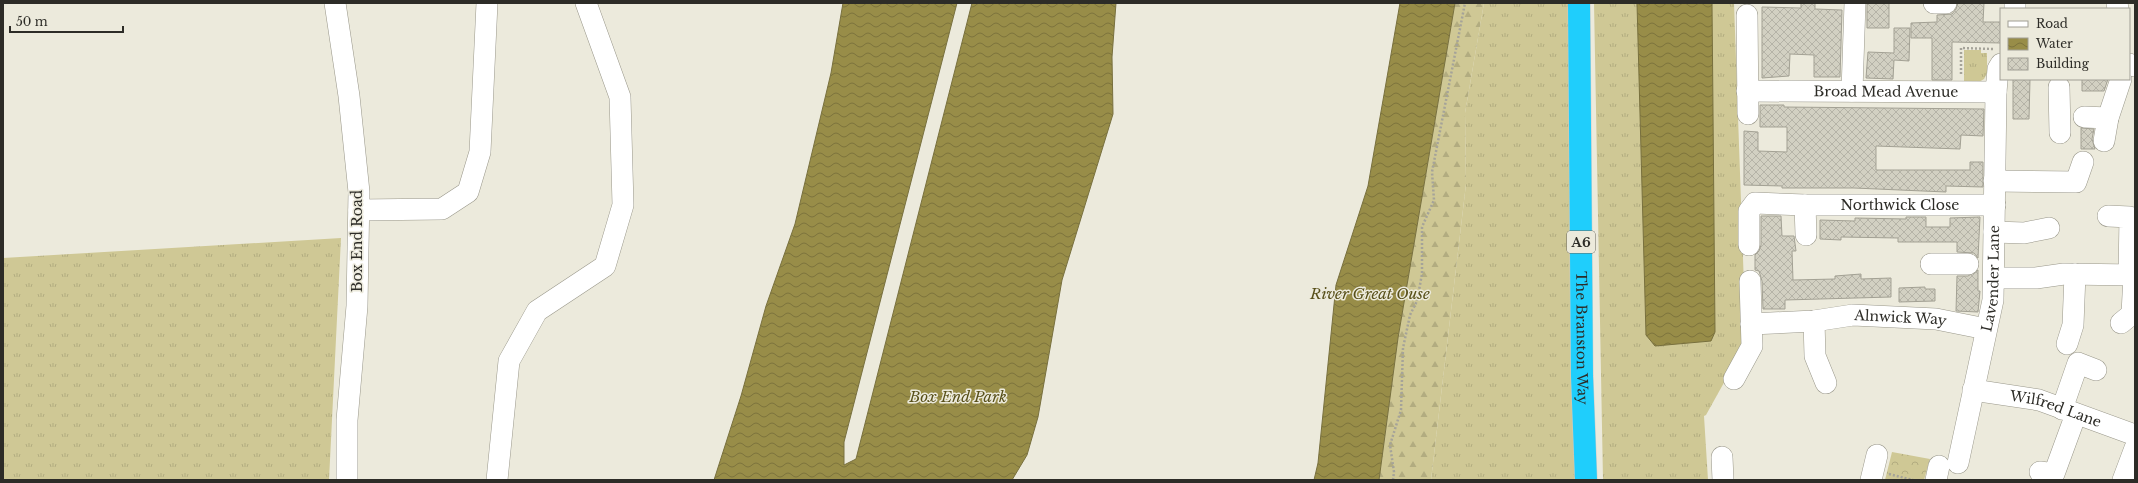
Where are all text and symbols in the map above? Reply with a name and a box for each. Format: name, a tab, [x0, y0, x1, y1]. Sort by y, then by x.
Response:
scale bar	[10, 8, 123, 34]
legend	[2000, 8, 2130, 80]
text: 50 m	[16, 14, 48, 29]
text: Road	[2036, 16, 2068, 31]
text: Water	[2035, 36, 2073, 51]
text: Building	[2036, 56, 2090, 71]
street label: Broad Mead Avenue	[1814, 82, 1958, 101]
street label: Box End Road	[348, 189, 366, 292]
street label: Northwick Close	[1841, 196, 1959, 214]
street label: Lavender Lane	[1977, 225, 2003, 333]
road number: A6	[1567, 231, 1595, 253]
street label: The Branston Way	[1572, 271, 1592, 405]
water label: River Great Ouse	[1309, 284, 1430, 303]
street label: Alnwick Way	[1853, 306, 1948, 330]
water label: Box End Park	[908, 387, 1007, 406]
street label: Wilfred Lane	[2008, 387, 2104, 431]

